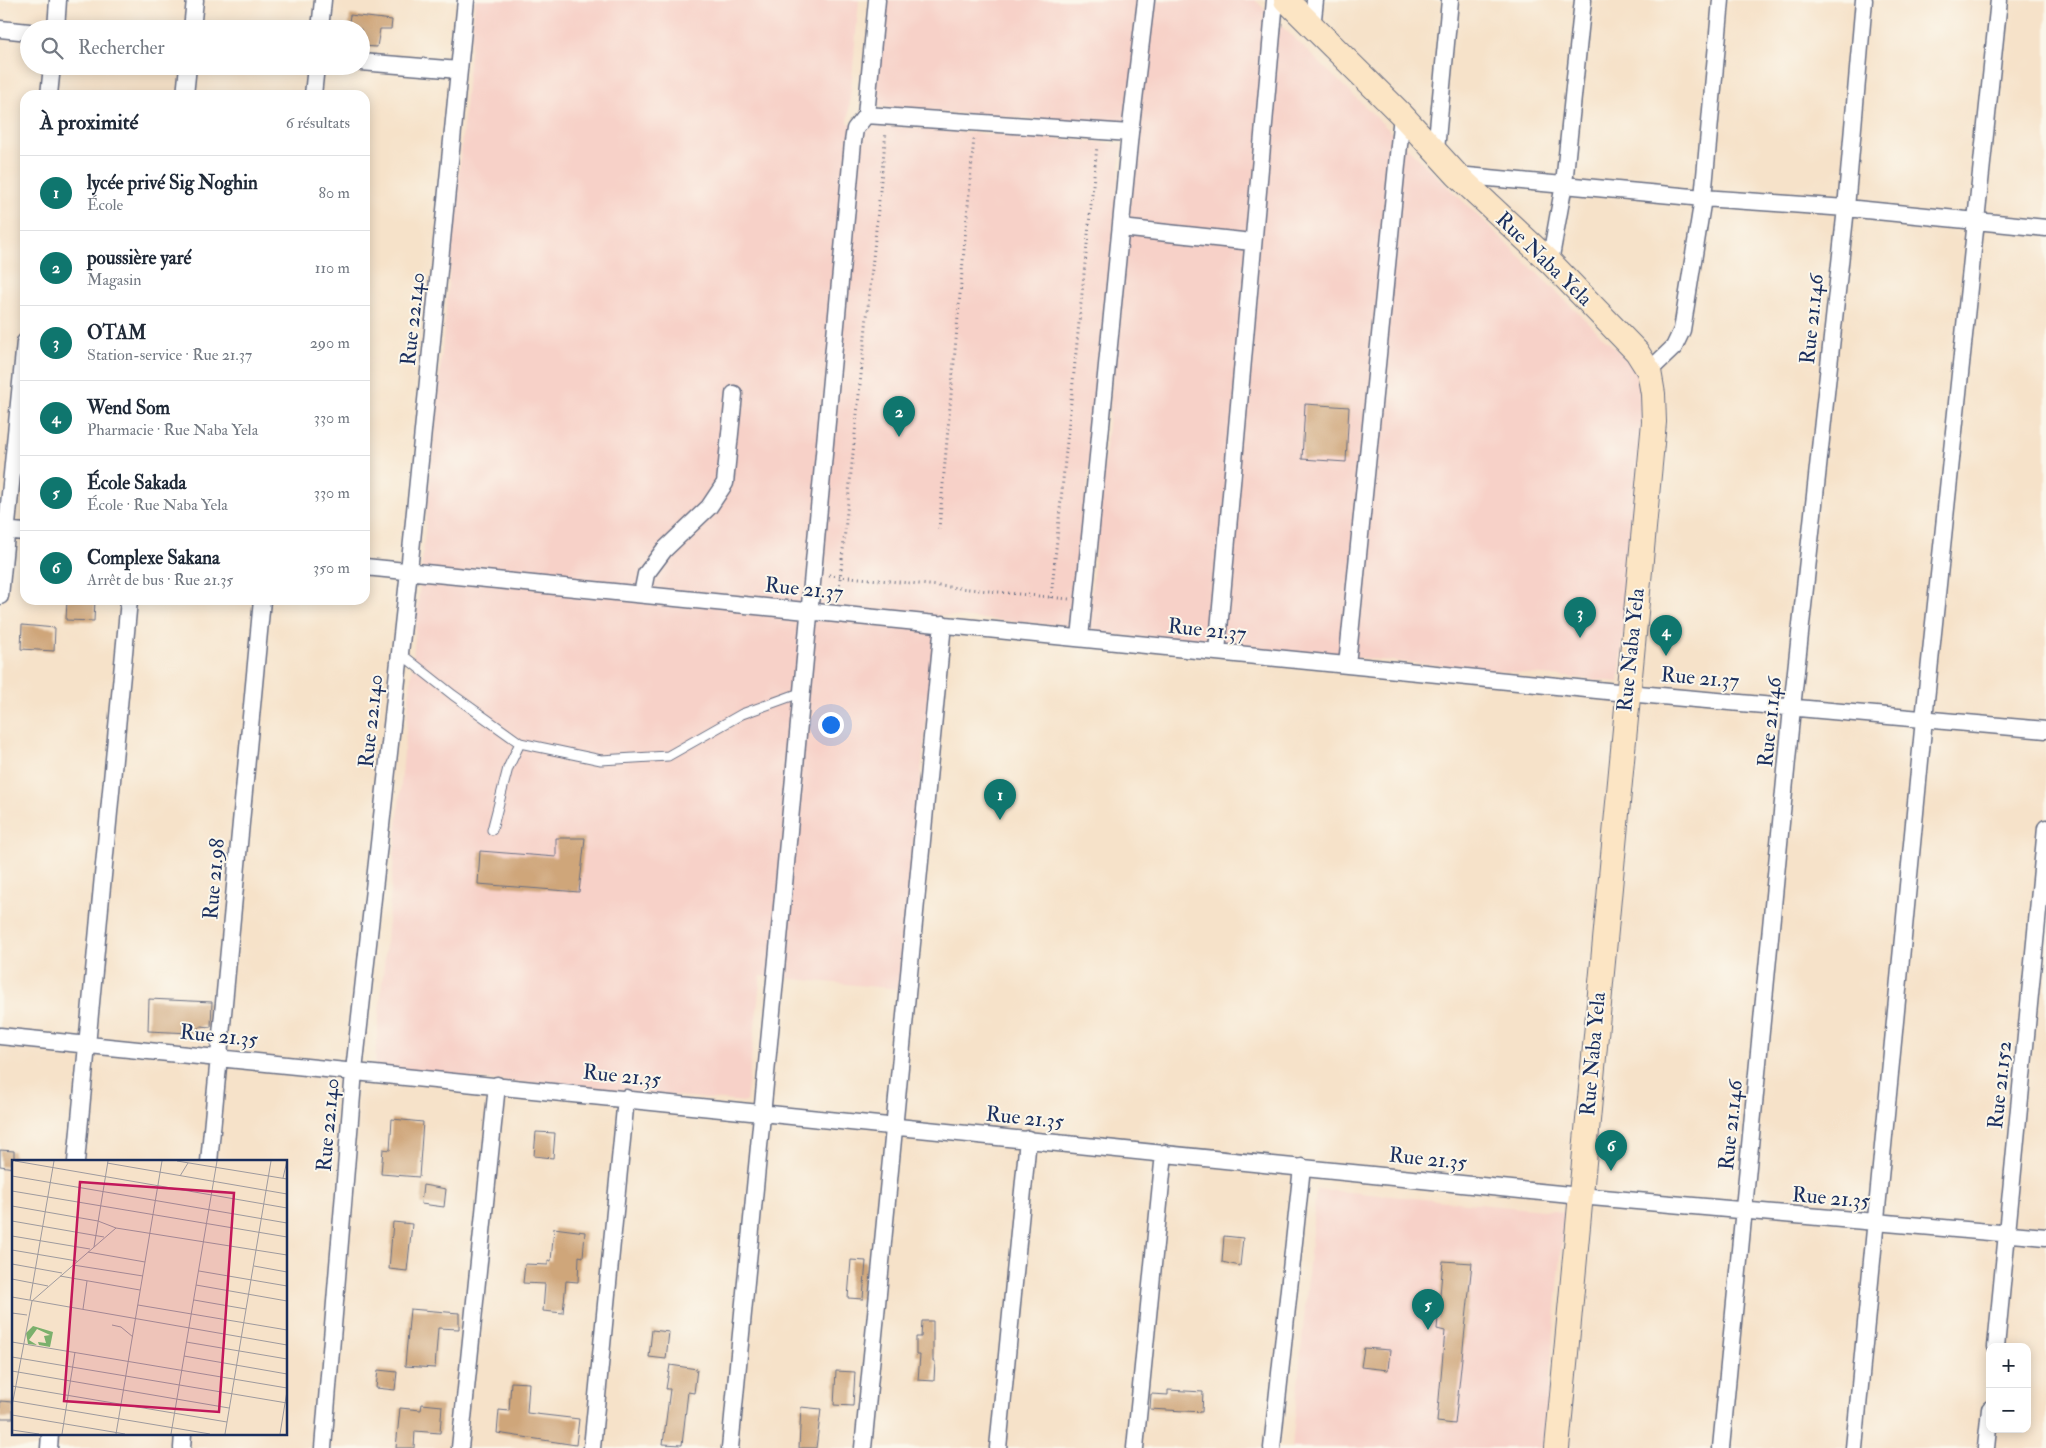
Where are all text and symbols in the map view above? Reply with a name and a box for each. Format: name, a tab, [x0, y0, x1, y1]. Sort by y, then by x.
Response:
search box	[20, 20, 370, 75]
icon: search	[38, 34, 66, 62]
text: Rechercher	[78, 36, 165, 60]
text: À proximité	[40, 109, 138, 136]
text: 6 résultats	[286, 113, 350, 133]
text: lycée privé Sig Noghin	[87, 171, 258, 195]
text: 1	[53, 183, 59, 203]
text: 80 m	[319, 183, 350, 203]
text: École	[87, 195, 123, 215]
street label: Rue Naba Yela	[1490, 206, 1598, 312]
text: poussière yaré	[87, 246, 192, 270]
text: 2	[52, 258, 60, 278]
text: 110 m	[315, 258, 350, 278]
text: Magasin	[87, 270, 141, 290]
street label: Rue 22.140	[395, 271, 431, 367]
street label: Rue 21.146	[1794, 271, 1830, 365]
text: OTAM	[87, 321, 146, 345]
text: 3	[53, 333, 59, 353]
text: 290 m	[310, 333, 350, 353]
text: Station-service · Rue 21.37	[87, 345, 252, 365]
text: Wend Som	[87, 396, 170, 420]
pin: 2	[883, 396, 915, 437]
text: 4	[52, 408, 60, 428]
text: 330 m	[314, 408, 350, 428]
text: Pharmacie · Rue Naba Yela	[87, 420, 258, 440]
text: École Sakada	[87, 471, 186, 495]
text: 5	[52, 483, 60, 503]
text: 330 m	[314, 483, 350, 503]
text: École · Rue Naba Yela	[87, 495, 228, 515]
text: Complexe Sakana	[87, 546, 220, 570]
text: 6	[52, 558, 60, 578]
text: 350 m	[313, 558, 350, 578]
text: Arrêt de bus · Rue 21.35	[87, 570, 233, 590]
street label: Rue 21.37	[763, 571, 845, 607]
street label: Rue Naba Yela	[1611, 586, 1651, 713]
pin: 3	[1564, 597, 1596, 638]
street label: Rue 21.37	[1166, 612, 1248, 648]
pin: 4	[1650, 615, 1682, 656]
street label: Rue 21.37	[1660, 661, 1741, 695]
street label: Rue 22.140	[353, 673, 389, 769]
street label: Rue 21.146	[1752, 674, 1788, 768]
your location	[818, 712, 844, 738]
pin: 1	[984, 779, 1016, 820]
street label: Rue 21.98	[197, 837, 231, 921]
street label: Rue Naba Yela	[1574, 990, 1612, 1117]
street label: Rue 21.35	[179, 1018, 260, 1054]
street label: Rue 21.152	[1982, 1040, 2018, 1130]
street label: Rue 21.35	[582, 1058, 663, 1094]
street label: Rue 22.140	[310, 1077, 346, 1173]
street label: Rue 21.146	[1713, 1077, 1749, 1171]
street label: Rue 21.35	[985, 1100, 1066, 1136]
pin: 6	[1595, 1130, 1627, 1171]
street label: Rue 21.35	[1388, 1141, 1469, 1177]
inset map	[12, 1160, 288, 1436]
street label: Rue 21.35	[1791, 1181, 1872, 1215]
pin: 5	[1412, 1289, 1444, 1330]
map controls	[1986, 1343, 2031, 1433]
button: +	[1986, 1343, 2031, 1388]
button: −	[1986, 1388, 2031, 1433]

